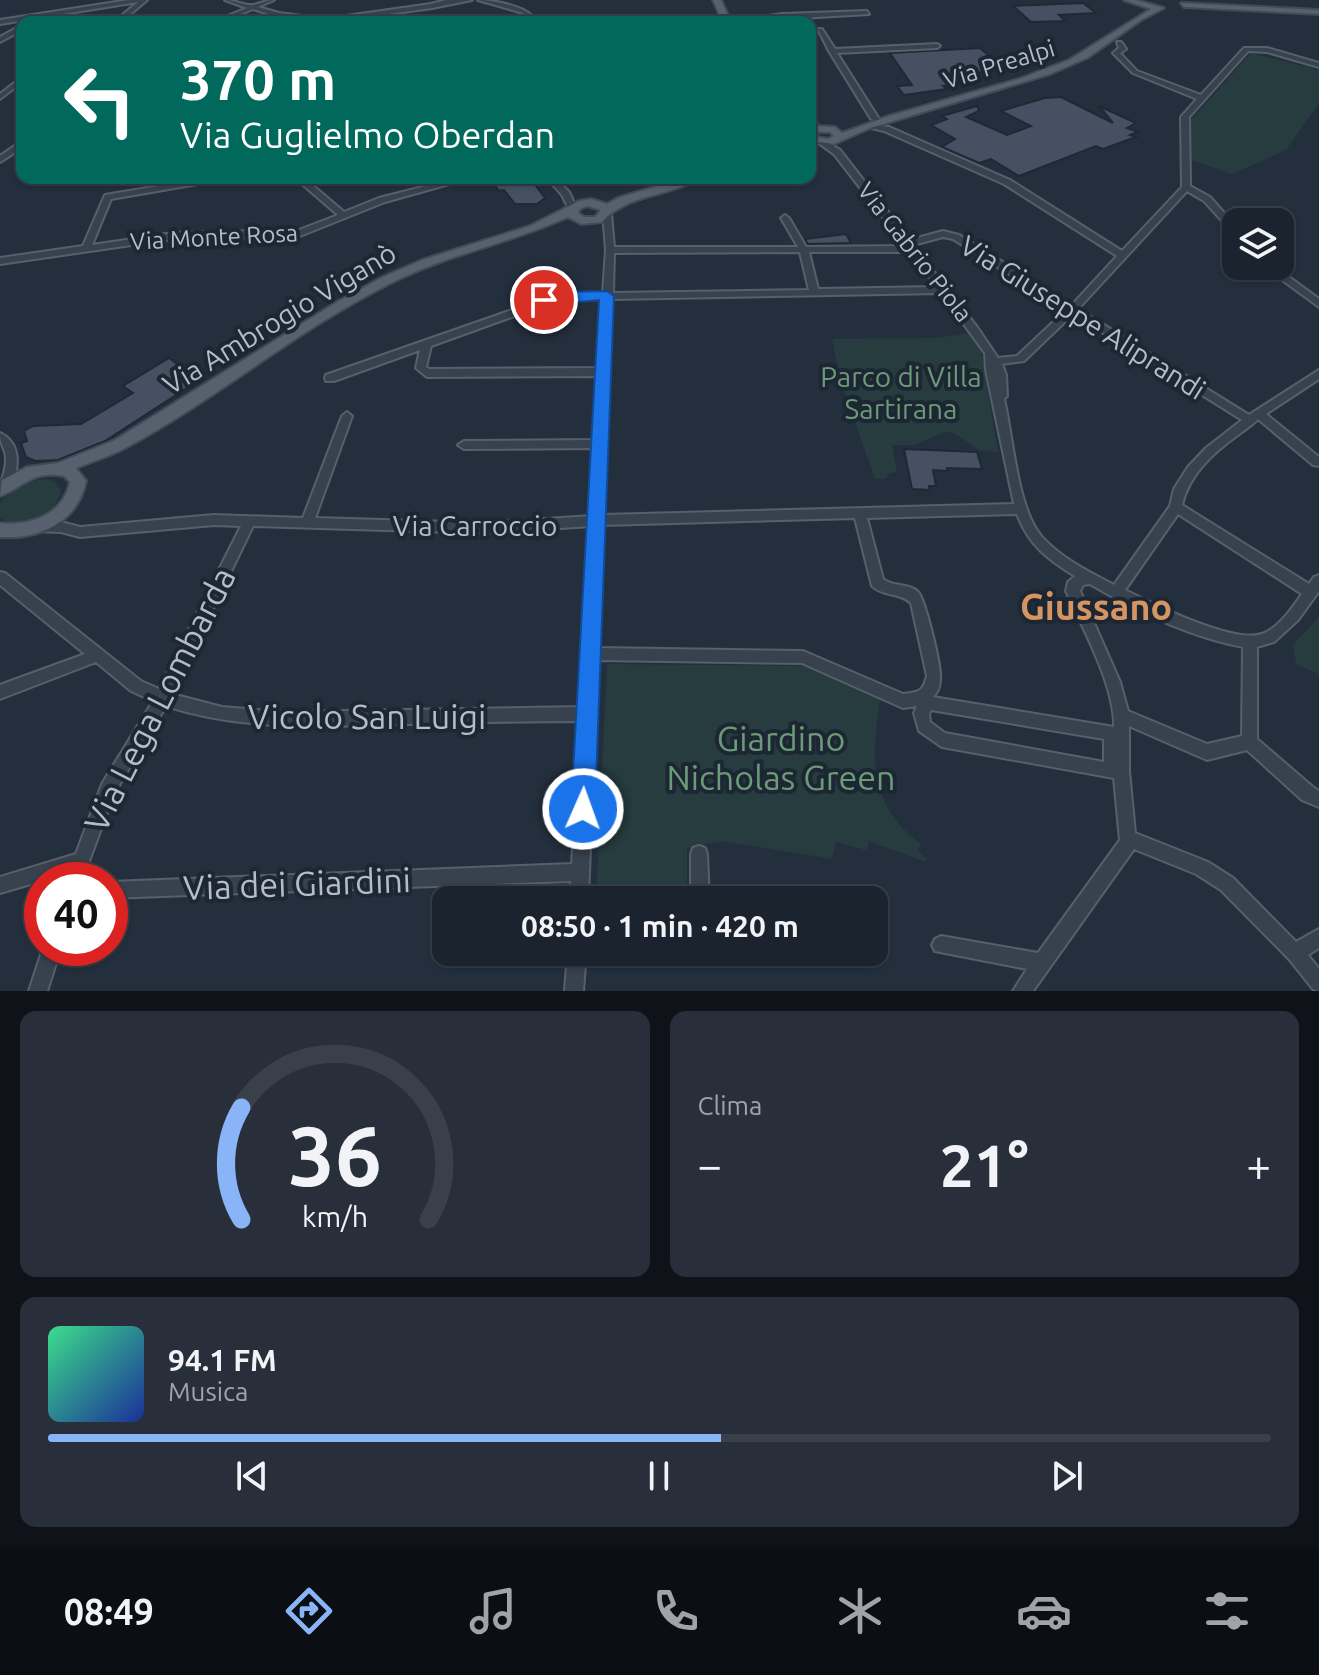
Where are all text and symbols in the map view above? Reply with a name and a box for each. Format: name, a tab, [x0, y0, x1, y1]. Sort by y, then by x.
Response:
street label: Via Prealpi	[940, 34, 1058, 94]
icon: left	[48, 48, 152, 152]
text: 370 m	[180, 48, 336, 111]
text: Via Guglielmo Oberdan	[180, 114, 555, 155]
street label: Via Gabrio Piola	[852, 177, 978, 327]
map controls	[1222, 208, 1294, 280]
button: layers	[1222, 208, 1294, 280]
street label: Via Monte Rosa	[129, 219, 299, 255]
street label: Via Giuseppe Aliprandi	[955, 229, 1211, 405]
street label: Via Ambrogio Viganò	[157, 236, 401, 400]
pin	[510, 266, 578, 334]
icon: arrive	[522, 278, 566, 322]
park label: Parco di Villa Sartirana	[820, 361, 982, 424]
street label: Via Carroccio	[393, 510, 557, 541]
street label: Via Lega Lombarda	[76, 561, 242, 837]
district label: Giussano	[1020, 586, 1172, 627]
street label: Vicolo San Luigi	[248, 697, 486, 735]
park label: Giardino Nicholas Green	[667, 719, 896, 796]
position arrow	[541, 767, 625, 851]
street label: Via dei Giardini	[182, 860, 412, 906]
speed limit sign: 40	[24, 862, 128, 966]
text: 08:50 · 1 min · 420 m	[521, 909, 799, 943]
text: Clima	[698, 1091, 762, 1120]
text: 36	[288, 1108, 382, 1202]
text: 21°	[940, 1131, 1029, 1198]
text: −	[698, 1140, 722, 1189]
text: +	[1246, 1140, 1271, 1189]
text: km/h	[302, 1200, 368, 1232]
text: 94.1 FM	[168, 1343, 277, 1377]
text: Musica	[168, 1377, 248, 1406]
icon: previous	[230, 1454, 274, 1498]
icon: pause	[637, 1454, 681, 1498]
icon: next	[1045, 1454, 1089, 1498]
icon: directions	[281, 1583, 337, 1639]
icon: music	[465, 1583, 521, 1639]
icon: phone	[648, 1583, 704, 1639]
icon: climate	[832, 1583, 888, 1639]
icon: car	[1016, 1583, 1072, 1639]
icon: filters	[1199, 1583, 1255, 1639]
text: 08:49	[64, 1591, 154, 1632]

